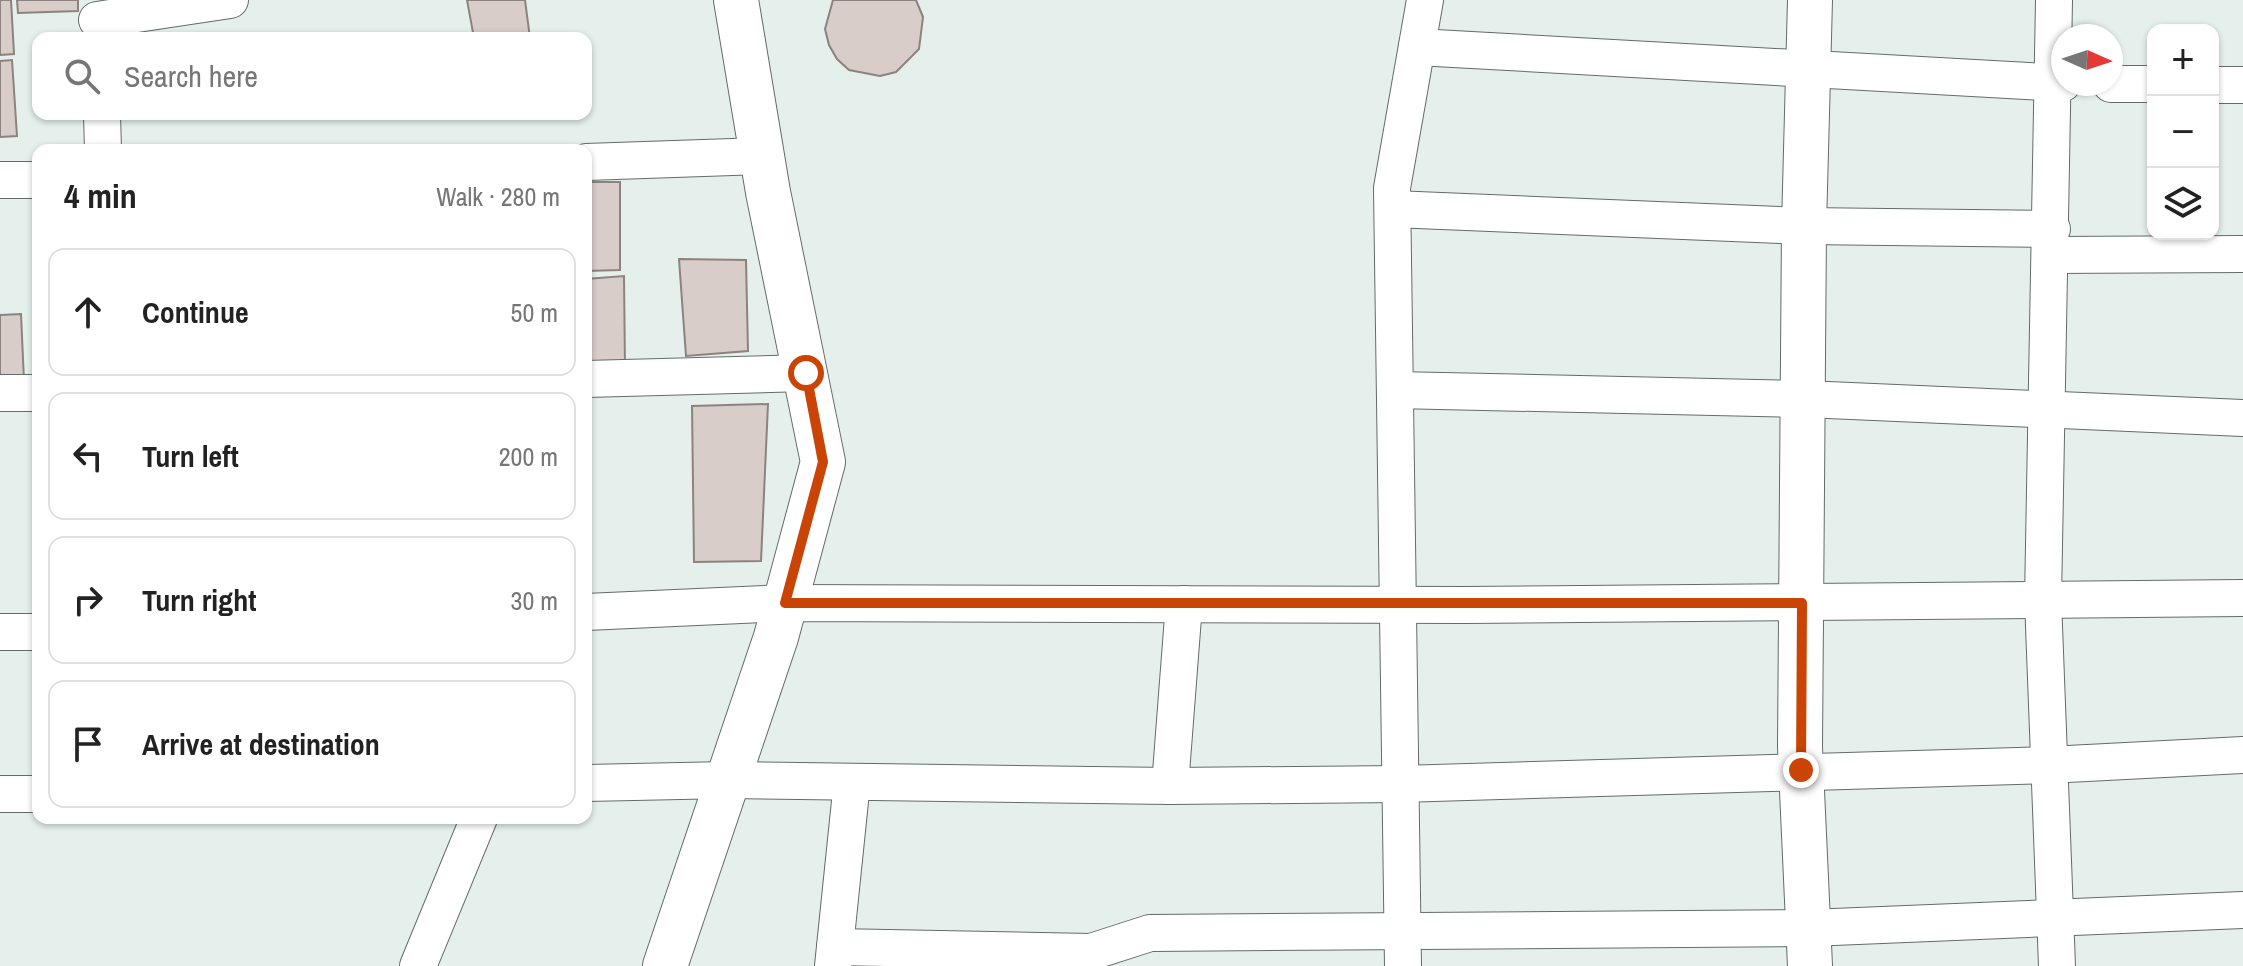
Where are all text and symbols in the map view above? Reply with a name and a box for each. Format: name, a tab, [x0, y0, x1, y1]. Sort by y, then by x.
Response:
north arrow	[2051, 24, 2123, 96]
map controls	[2147, 24, 2219, 240]
button: +	[2147, 24, 2219, 96]
search box	[32, 32, 592, 120]
icon: search	[60, 54, 104, 98]
text: Search here	[124, 56, 258, 96]
button: −	[2147, 96, 2219, 168]
button: layers	[2147, 168, 2219, 240]
text: 4 min	[64, 173, 137, 219]
text: Walk · 280 m	[436, 179, 560, 214]
icon: ahead	[66, 290, 110, 334]
text: Continue	[142, 292, 249, 332]
text: 50 m	[511, 295, 558, 330]
route start	[788, 355, 824, 391]
icon: left	[66, 434, 110, 478]
text: Turn left	[142, 436, 239, 476]
text: 200 m	[499, 439, 558, 474]
icon: right	[66, 578, 110, 622]
text: Turn right	[142, 580, 256, 620]
text: 30 m	[511, 583, 558, 618]
icon: arrive	[66, 722, 110, 766]
text: Arrive at destination	[142, 724, 380, 764]
route end	[1783, 752, 1819, 788]

